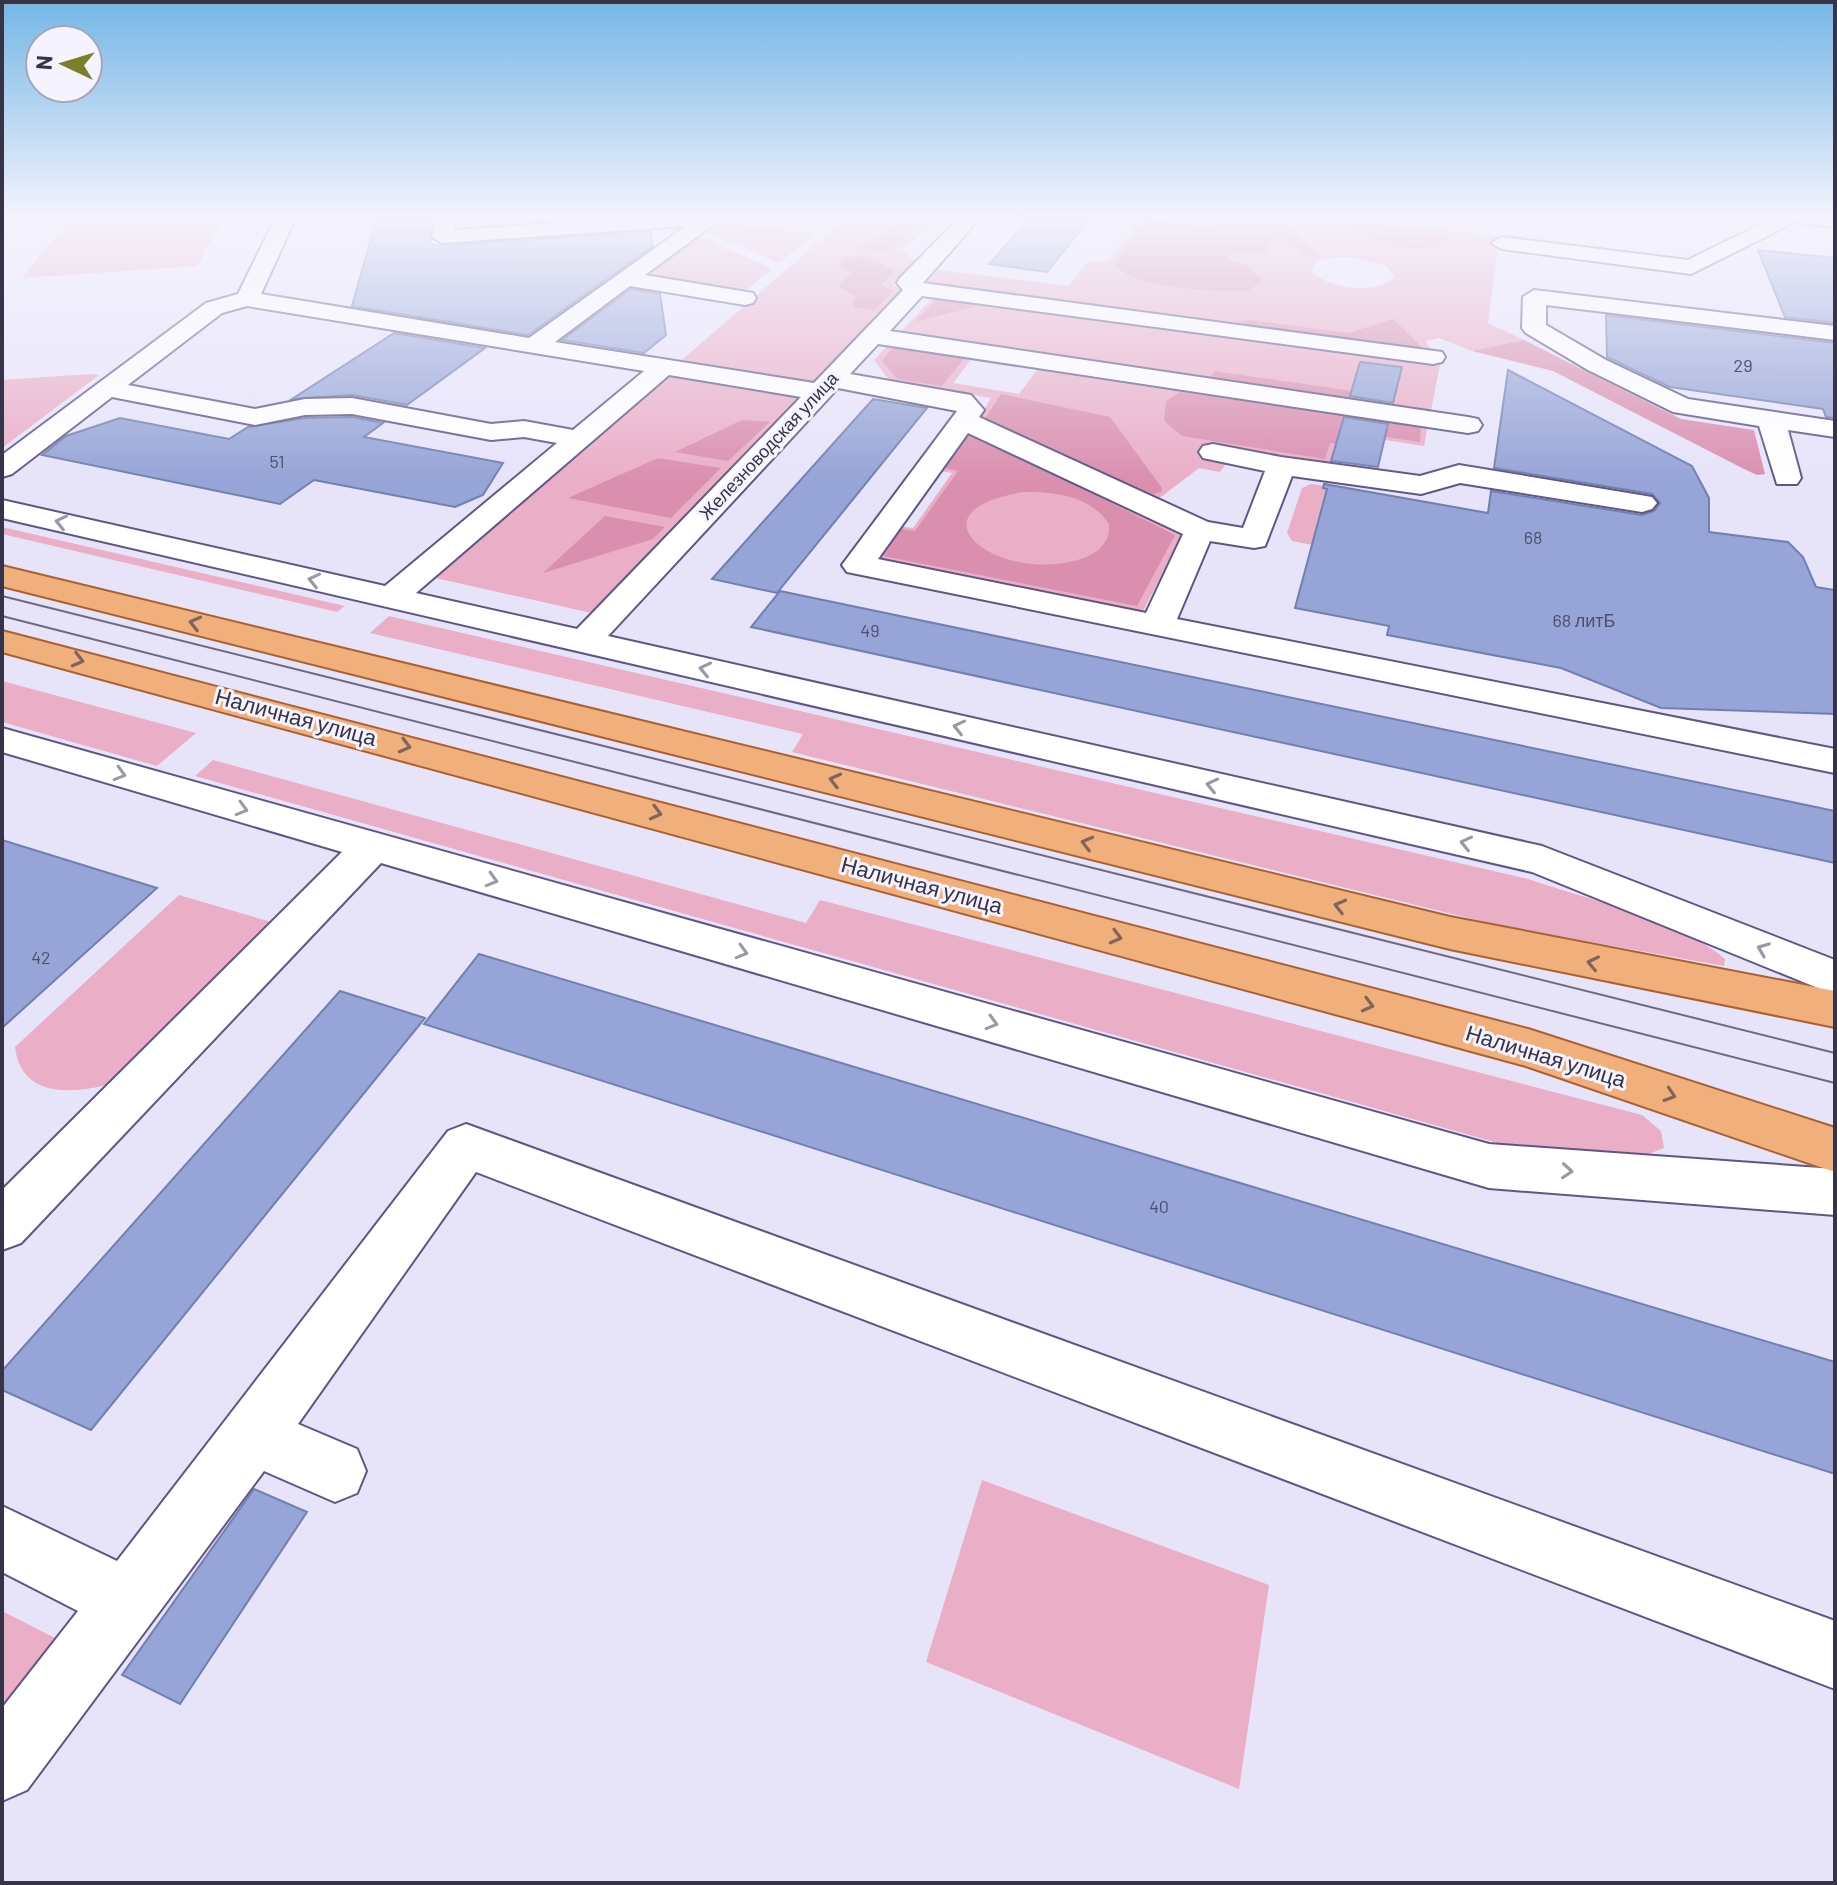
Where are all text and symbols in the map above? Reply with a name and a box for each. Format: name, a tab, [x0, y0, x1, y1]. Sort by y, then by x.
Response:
north arrow	[24, 24, 104, 104]
text: N	[30, 54, 57, 71]
house number: 29	[1733, 354, 1753, 376]
street label: Железноводская улица	[694, 366, 843, 524]
house number: 51	[269, 450, 285, 472]
one-way arrow	[54, 515, 68, 532]
house number: 68	[1524, 526, 1542, 548]
one-way arrow	[308, 573, 321, 590]
house number: 68 литБ	[1553, 609, 1615, 631]
one-way arrow	[188, 616, 202, 633]
house number: 49	[860, 619, 880, 641]
one-way arrow	[70, 651, 84, 668]
one-way arrow	[699, 662, 712, 679]
street label: Наличная улица	[213, 682, 380, 751]
one-way arrow	[952, 719, 966, 736]
one-way arrow	[397, 736, 411, 753]
one-way arrow	[113, 765, 127, 781]
one-way arrow	[828, 773, 842, 790]
one-way arrow	[1206, 777, 1219, 794]
one-way arrow	[234, 799, 248, 816]
one-way arrow	[648, 804, 662, 821]
one-way arrow	[1081, 835, 1095, 852]
one-way arrow	[1459, 835, 1473, 852]
street label: Наличная улица	[839, 850, 1006, 919]
one-way arrow	[484, 871, 498, 887]
one-way arrow	[1333, 898, 1347, 915]
one-way arrow	[1109, 928, 1123, 944]
one-way arrow	[734, 942, 748, 959]
one-way arrow	[1757, 942, 1771, 959]
house number: 42	[31, 946, 51, 968]
one-way arrow	[1586, 955, 1600, 972]
one-way arrow	[1360, 995, 1374, 1012]
one-way arrow	[984, 1014, 998, 1030]
street label: Наличная улица	[1463, 1018, 1630, 1093]
one-way arrow	[1663, 1085, 1677, 1101]
one-way arrow	[1561, 1162, 1574, 1179]
house number: 40	[1149, 1195, 1169, 1217]

